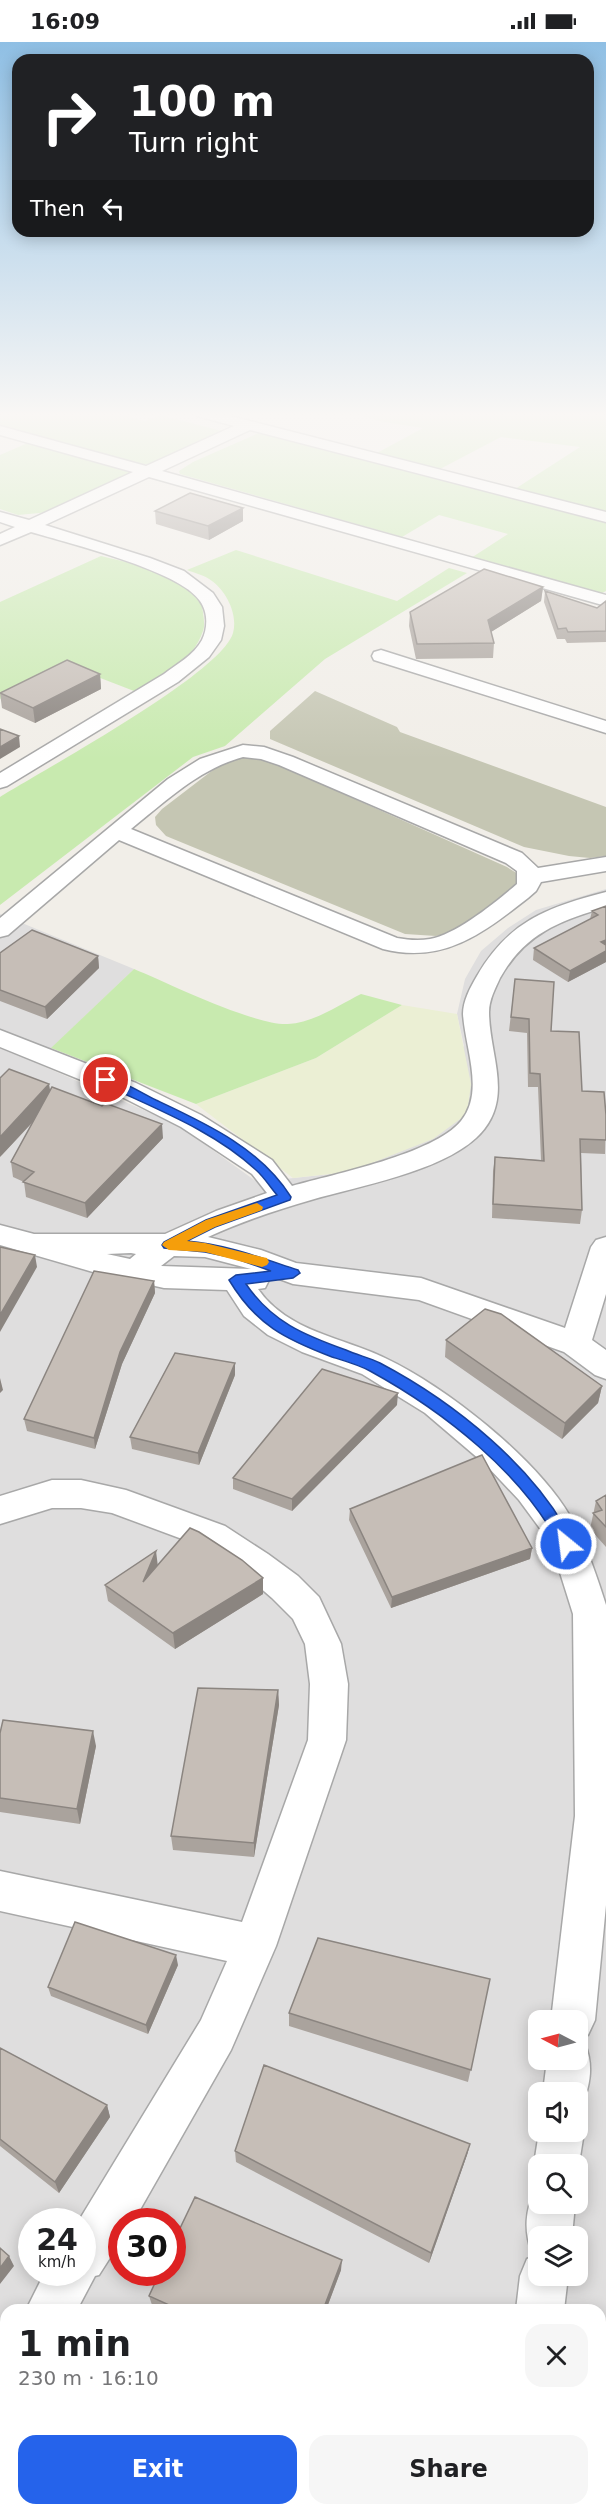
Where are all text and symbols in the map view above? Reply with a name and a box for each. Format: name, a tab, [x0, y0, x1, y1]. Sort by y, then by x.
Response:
text: 16:09	[30, 9, 100, 34]
text: 100 m	[129, 77, 275, 126]
icon: right	[30, 78, 108, 156]
text: Turn right	[129, 127, 258, 158]
icon: left	[97, 192, 130, 225]
text: Then	[30, 196, 85, 221]
pin	[80, 1054, 131, 1105]
icon: arrive	[89, 1063, 122, 1096]
position arrow	[534, 1512, 598, 1576]
north arrow	[528, 2010, 588, 2070]
map controls	[528, 2010, 588, 2286]
button: sound	[528, 2082, 588, 2142]
button: search	[528, 2154, 588, 2214]
speed limit sign: 30	[108, 2208, 186, 2286]
text: 24	[36, 2222, 78, 2257]
button: layers	[528, 2226, 588, 2286]
text: km/h	[38, 2253, 76, 2271]
text: 1 min	[18, 2323, 131, 2364]
button: close	[525, 2324, 588, 2387]
text: 230 m · 16:10	[18, 2366, 159, 2390]
button: Exit	[18, 2435, 297, 2504]
button: Share	[309, 2435, 588, 2504]

